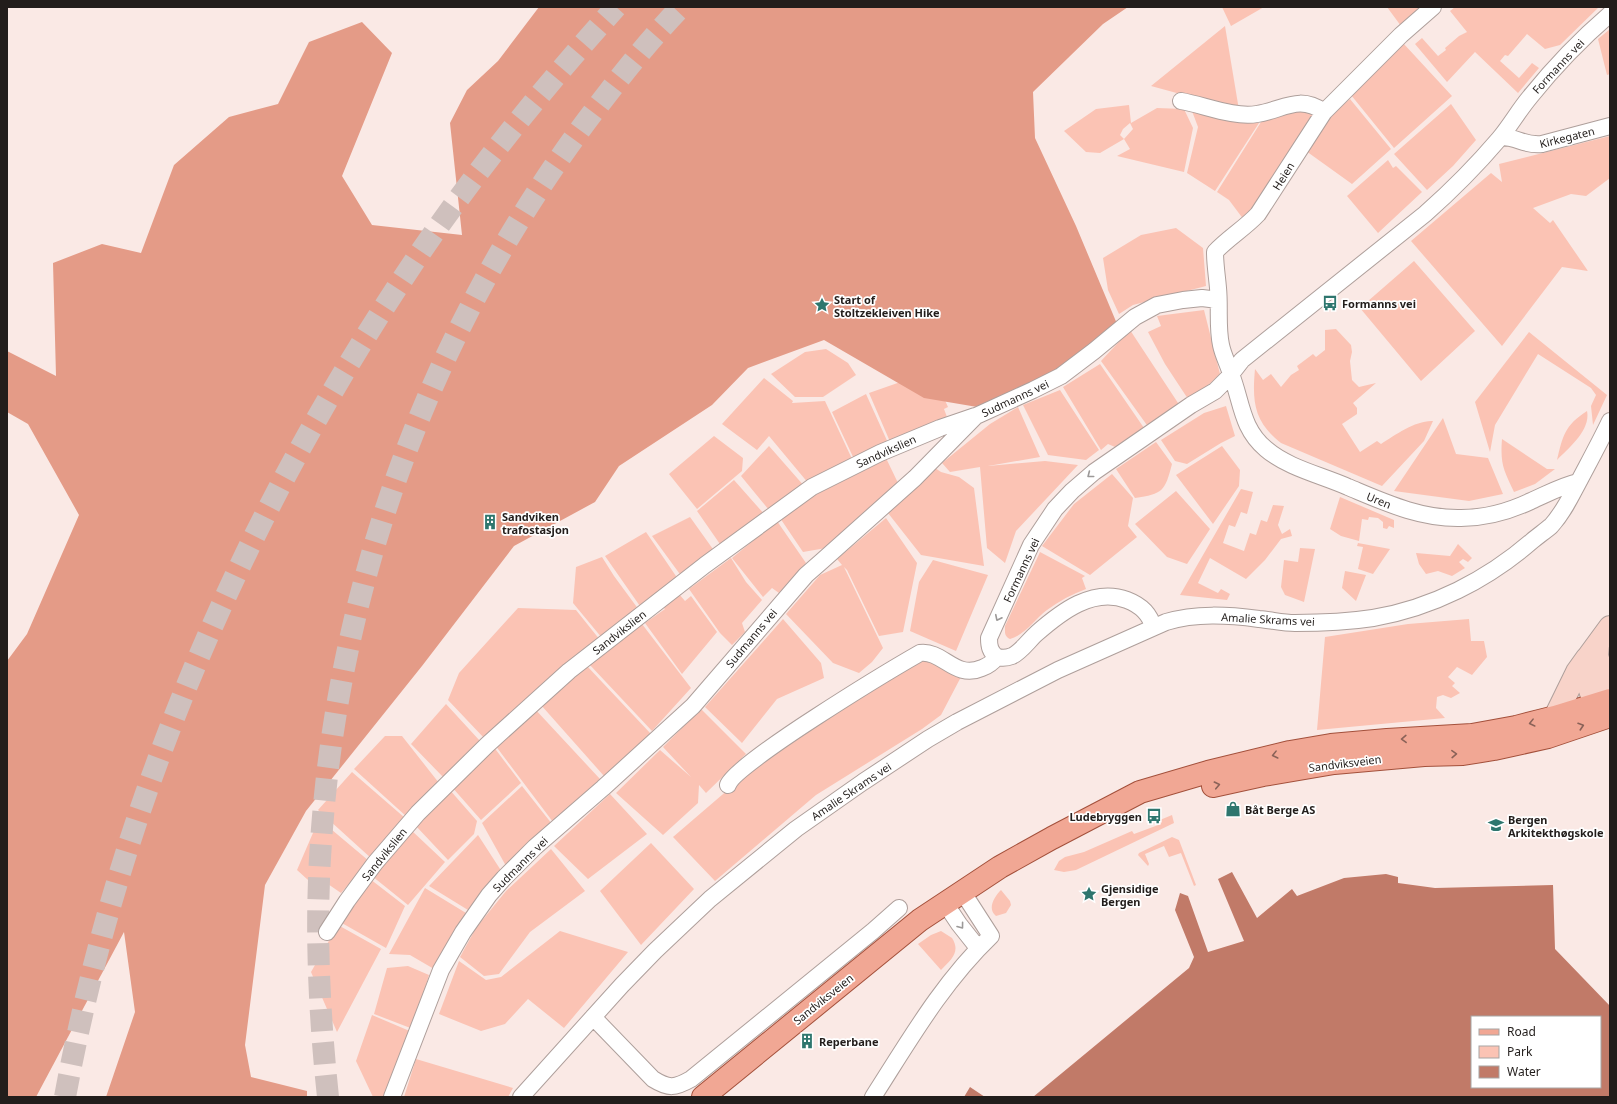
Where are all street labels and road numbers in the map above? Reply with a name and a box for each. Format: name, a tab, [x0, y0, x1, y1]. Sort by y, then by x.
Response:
street label: Formanns vei	[1529, 35, 1587, 97]
street label: Kirkegaten	[1538, 123, 1596, 151]
street label: Heien	[1269, 159, 1297, 193]
street label: Sudmanns vei	[979, 376, 1051, 420]
street label: Sandvikslien	[854, 431, 918, 471]
street label: Uren	[1364, 488, 1394, 512]
street label: Formanns vei	[999, 535, 1043, 605]
street label: Sudmanns vei	[722, 605, 780, 671]
street label: Sandvikslien	[589, 606, 649, 658]
street label: Amalie Skrams vei	[1221, 609, 1315, 629]
street label: Sandviksveien	[1308, 751, 1382, 775]
street label: Amalie Skrams vei	[808, 759, 894, 823]
street label: Sandvikslien	[358, 824, 410, 884]
street label: Sudmanns vei	[489, 833, 551, 895]
street label: Sandviksveien	[790, 970, 856, 1028]

